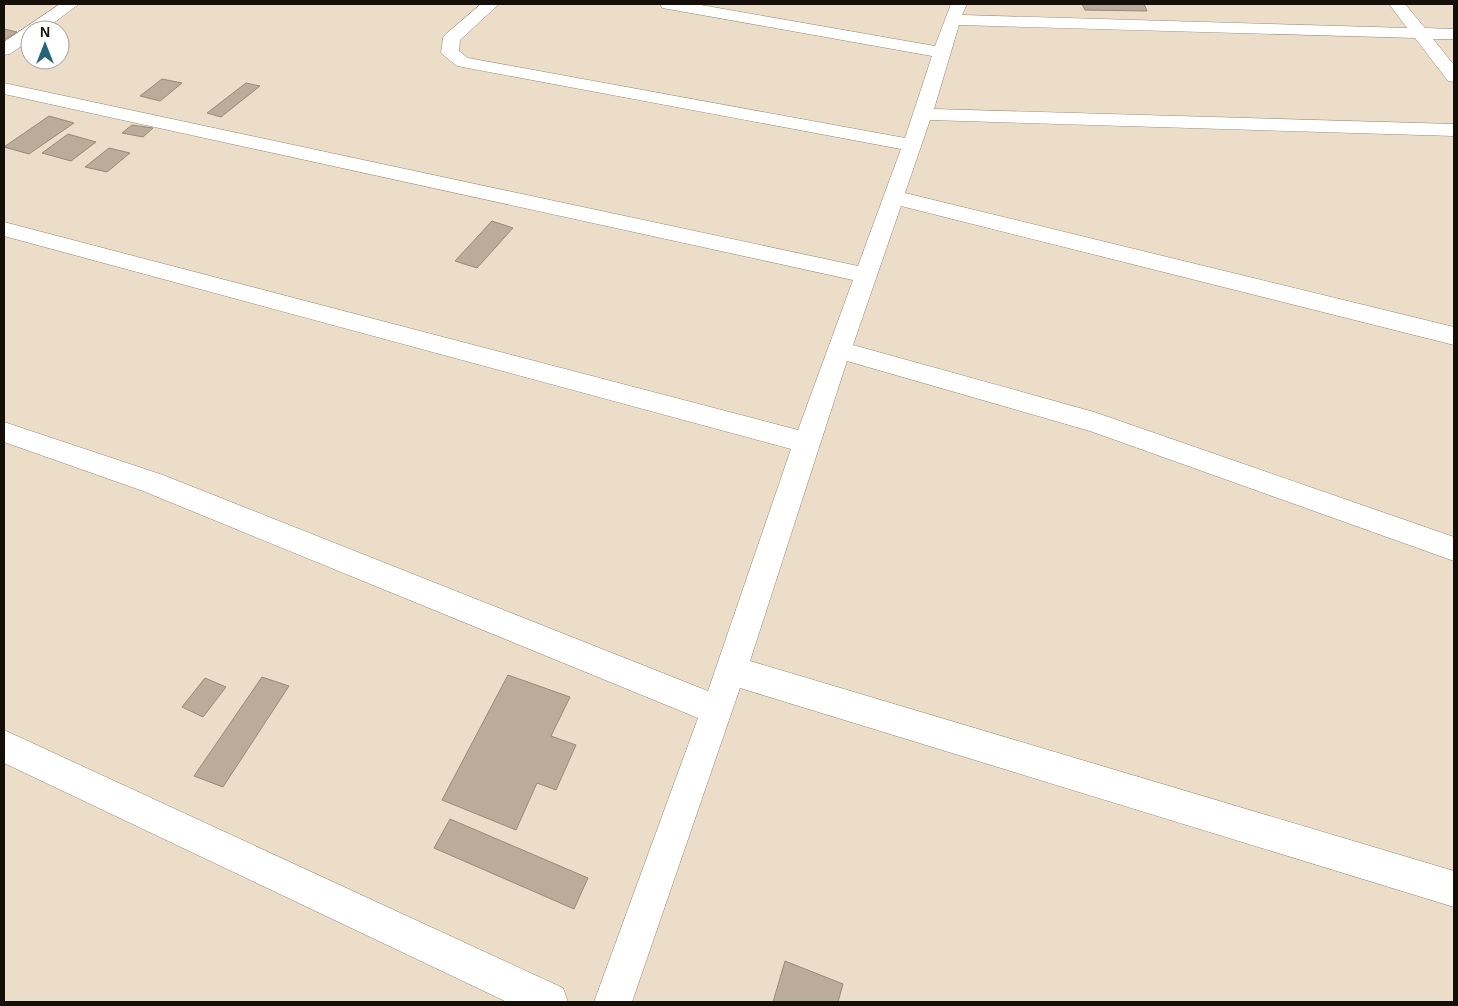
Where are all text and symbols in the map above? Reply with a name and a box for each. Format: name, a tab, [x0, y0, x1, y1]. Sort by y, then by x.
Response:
north arrow	[20, 20, 70, 70]
text: N	[40, 24, 50, 40]

